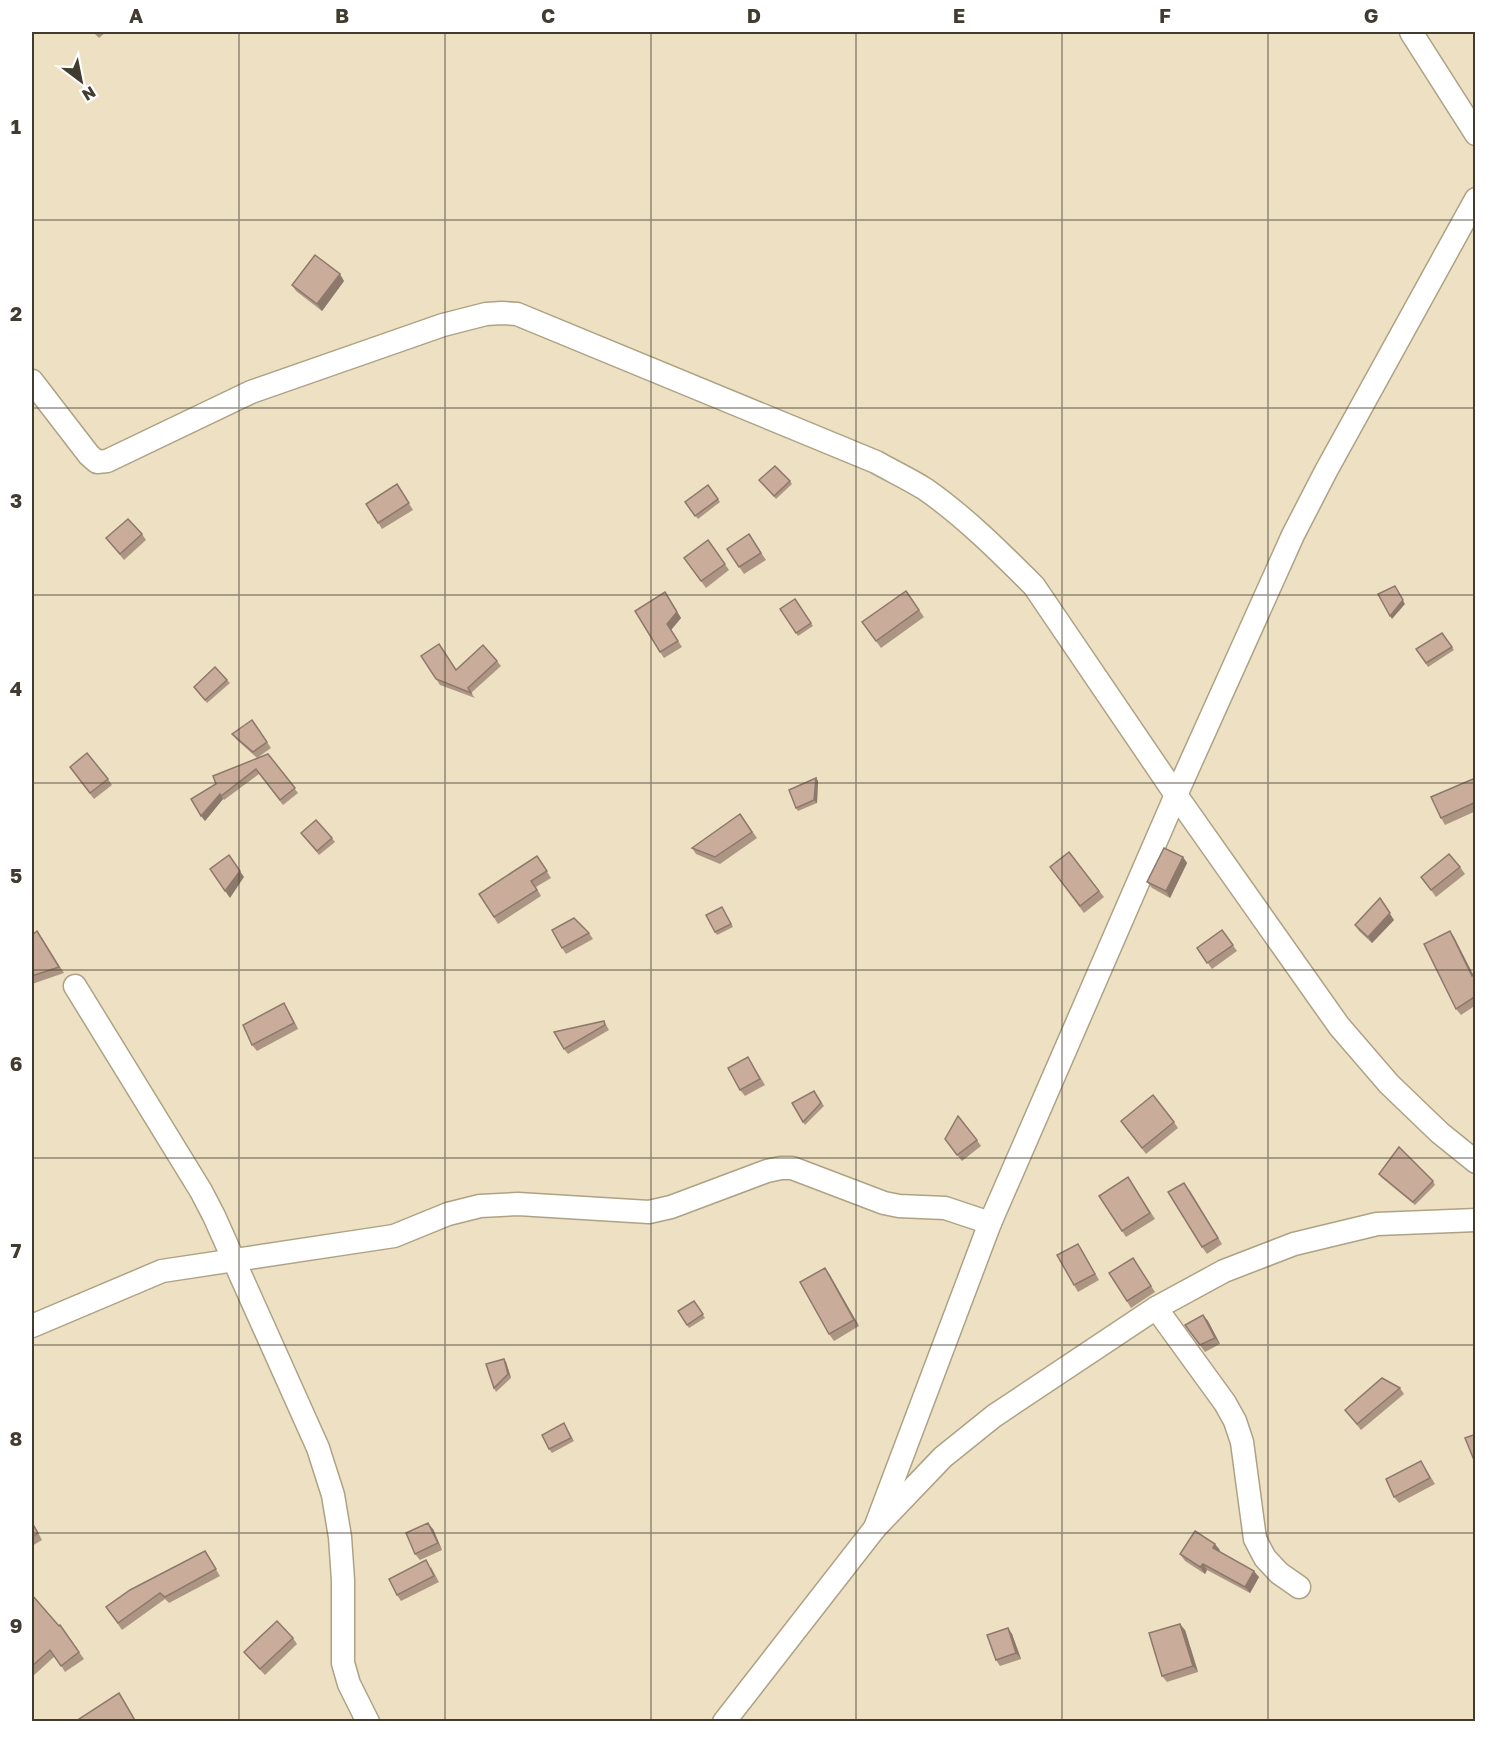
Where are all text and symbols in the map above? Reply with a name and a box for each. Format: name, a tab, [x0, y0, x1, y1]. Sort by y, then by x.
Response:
text: A	[129, 3, 143, 27]
text: B	[335, 3, 349, 27]
text: C	[541, 3, 555, 27]
text: D	[747, 3, 761, 27]
text: E	[953, 3, 965, 27]
text: F	[1159, 3, 1171, 27]
text: G	[1364, 3, 1378, 27]
north arrow	[51, 51, 111, 111]
text: N	[78, 82, 99, 105]
text: 1	[11, 114, 21, 138]
text: 2	[10, 301, 22, 325]
text: 3	[10, 488, 22, 512]
text: 4	[10, 676, 22, 700]
text: 5	[10, 863, 22, 887]
text: 6	[10, 1051, 22, 1075]
text: 7	[11, 1238, 22, 1262]
text: 8	[10, 1426, 22, 1450]
text: 9	[10, 1613, 22, 1637]

